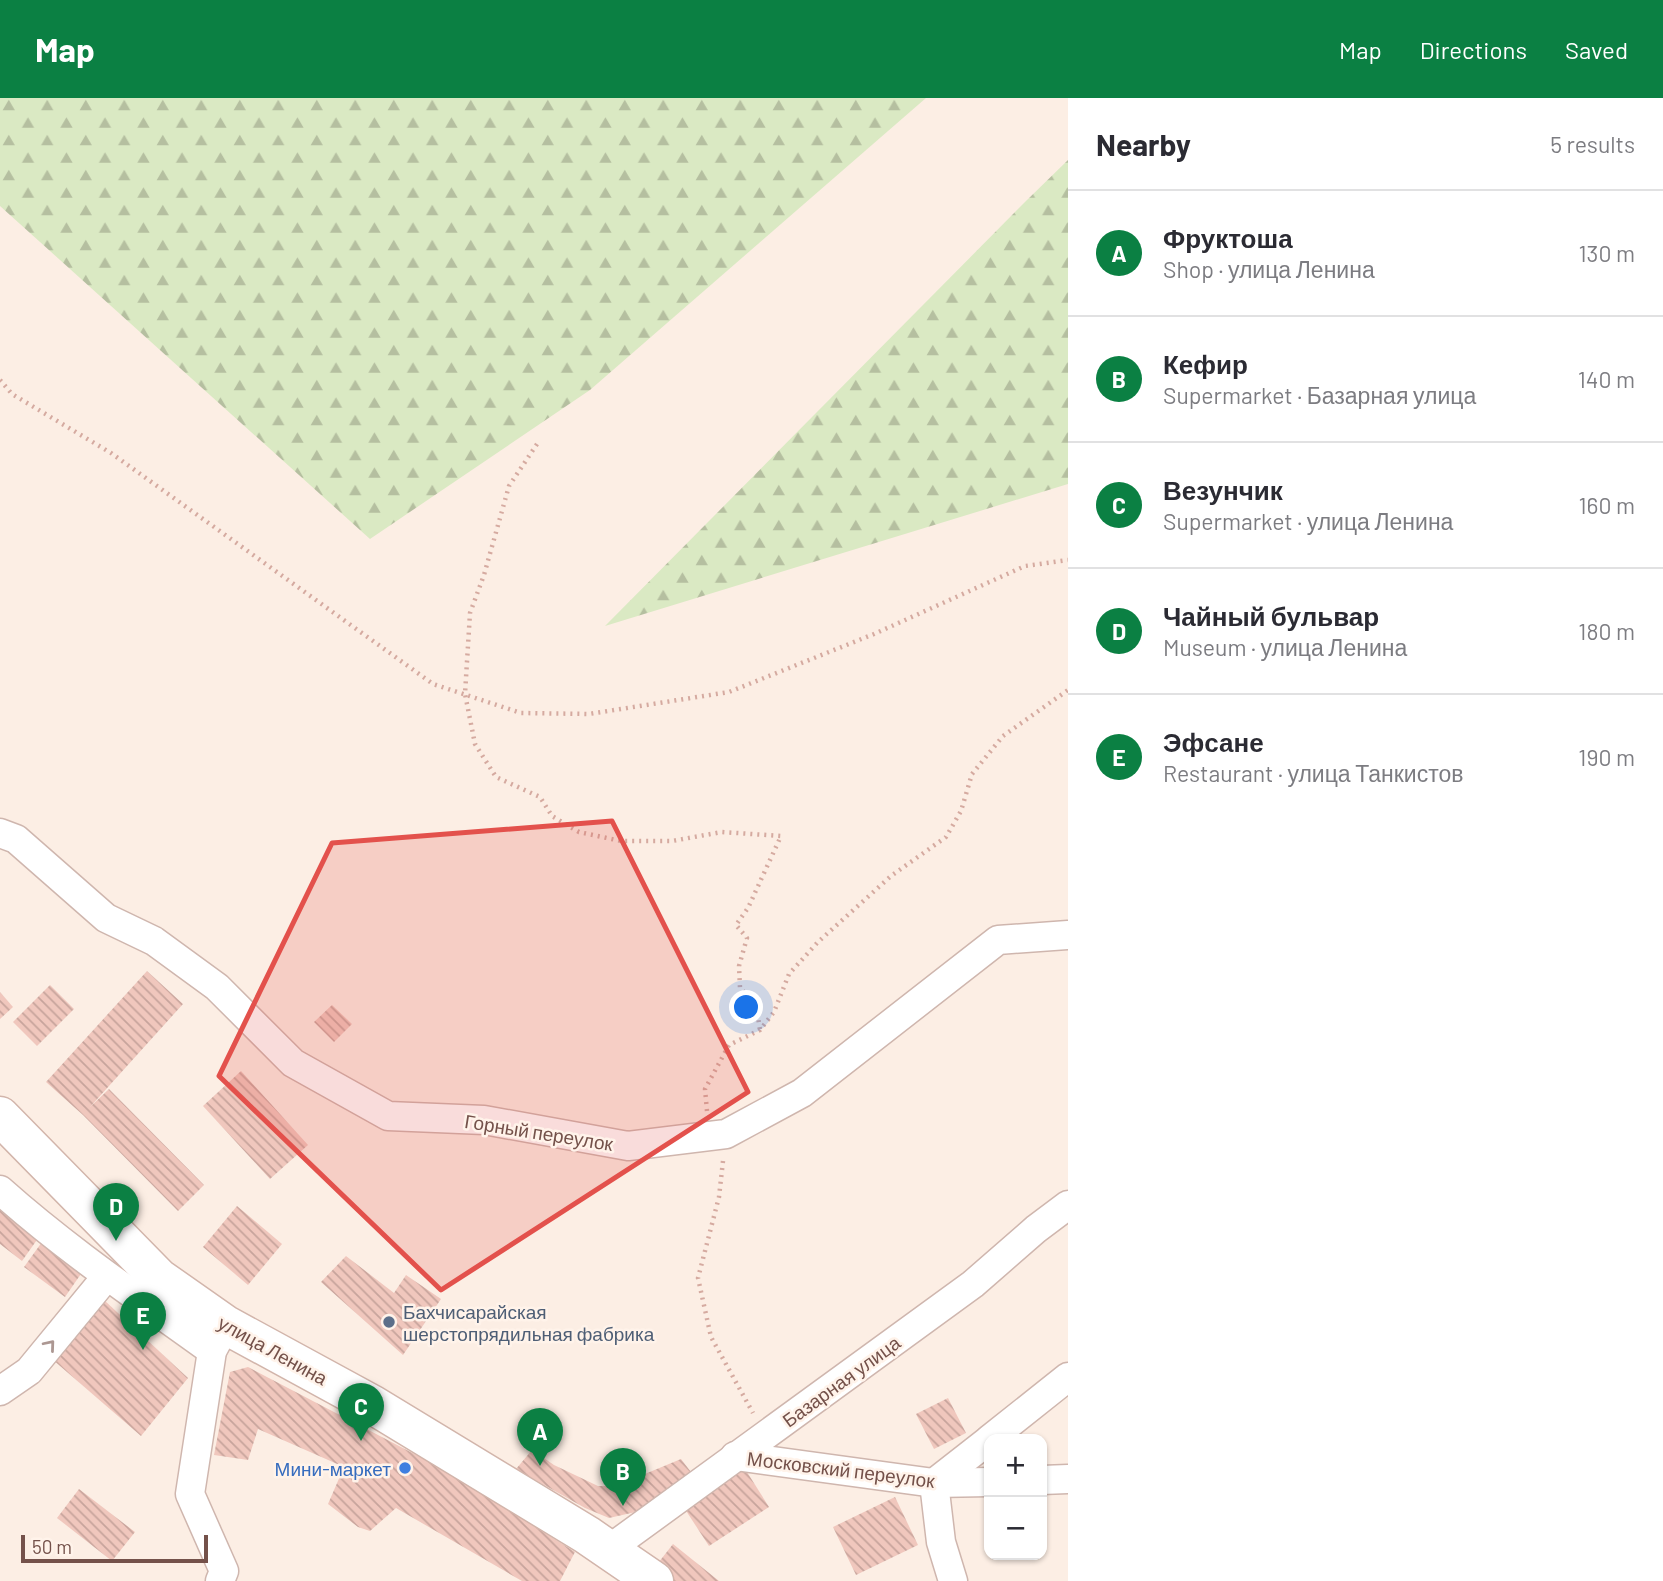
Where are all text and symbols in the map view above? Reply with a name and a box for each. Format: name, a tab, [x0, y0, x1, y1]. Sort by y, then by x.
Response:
text: Map	[35, 29, 95, 69]
text: Map	[1339, 35, 1382, 64]
text: Directions	[1420, 35, 1527, 64]
text: Saved	[1565, 35, 1628, 64]
text: Nearby	[1096, 126, 1191, 162]
text: 5 results	[1550, 130, 1635, 158]
text: Фруктоша	[1163, 222, 1293, 253]
text: A	[1111, 239, 1127, 267]
text: 130 m	[1578, 239, 1635, 267]
text: Shop · улица Ленина	[1163, 255, 1375, 283]
text: Кефир	[1163, 348, 1248, 379]
text: B	[1112, 365, 1126, 393]
text: 140 m	[1578, 365, 1635, 393]
text: Supermarket · Базарная улица	[1163, 381, 1476, 409]
text: Везунчик	[1163, 474, 1283, 505]
text: C	[1112, 491, 1126, 519]
text: 160 m	[1578, 491, 1635, 519]
text: Supermarket · улица Ленина	[1163, 507, 1453, 535]
text: Чайный бульвар	[1163, 600, 1379, 631]
text: D	[1112, 617, 1126, 645]
text: 180 m	[1578, 617, 1635, 645]
text: Museum · улица Ленина	[1163, 633, 1407, 661]
text: Эфсане	[1163, 726, 1264, 757]
text: E	[1112, 743, 1126, 771]
text: 190 m	[1578, 743, 1635, 771]
text: Restaurant · улица Танкистов	[1163, 759, 1463, 787]
your location	[729, 990, 763, 1024]
street label: Горный переулок	[463, 1109, 615, 1155]
pin: D	[93, 1183, 139, 1241]
pin: E	[120, 1292, 166, 1350]
place label: Бахчисарайская шерстопрядильная фабрика	[403, 1300, 655, 1345]
street label: улица Ленина	[214, 1311, 332, 1390]
marker: Бахчисарайская шерстопрядильная фабрика	[381, 1314, 397, 1330]
street label: Базарная улица	[778, 1330, 905, 1431]
one-way arrow	[42, 1341, 54, 1354]
pin: C	[338, 1383, 384, 1441]
pin: A	[517, 1408, 563, 1466]
map controls	[984, 1434, 1047, 1560]
button: +	[984, 1434, 1047, 1497]
street label: Московский переулок	[746, 1446, 937, 1492]
pin: B	[600, 1448, 646, 1506]
place label: Мини-маркет	[275, 1457, 391, 1480]
marker: Мини-маркет	[397, 1460, 413, 1476]
button: −	[984, 1497, 1047, 1560]
scale bar	[21, 1532, 208, 1564]
text: 50 m	[32, 1535, 72, 1558]

